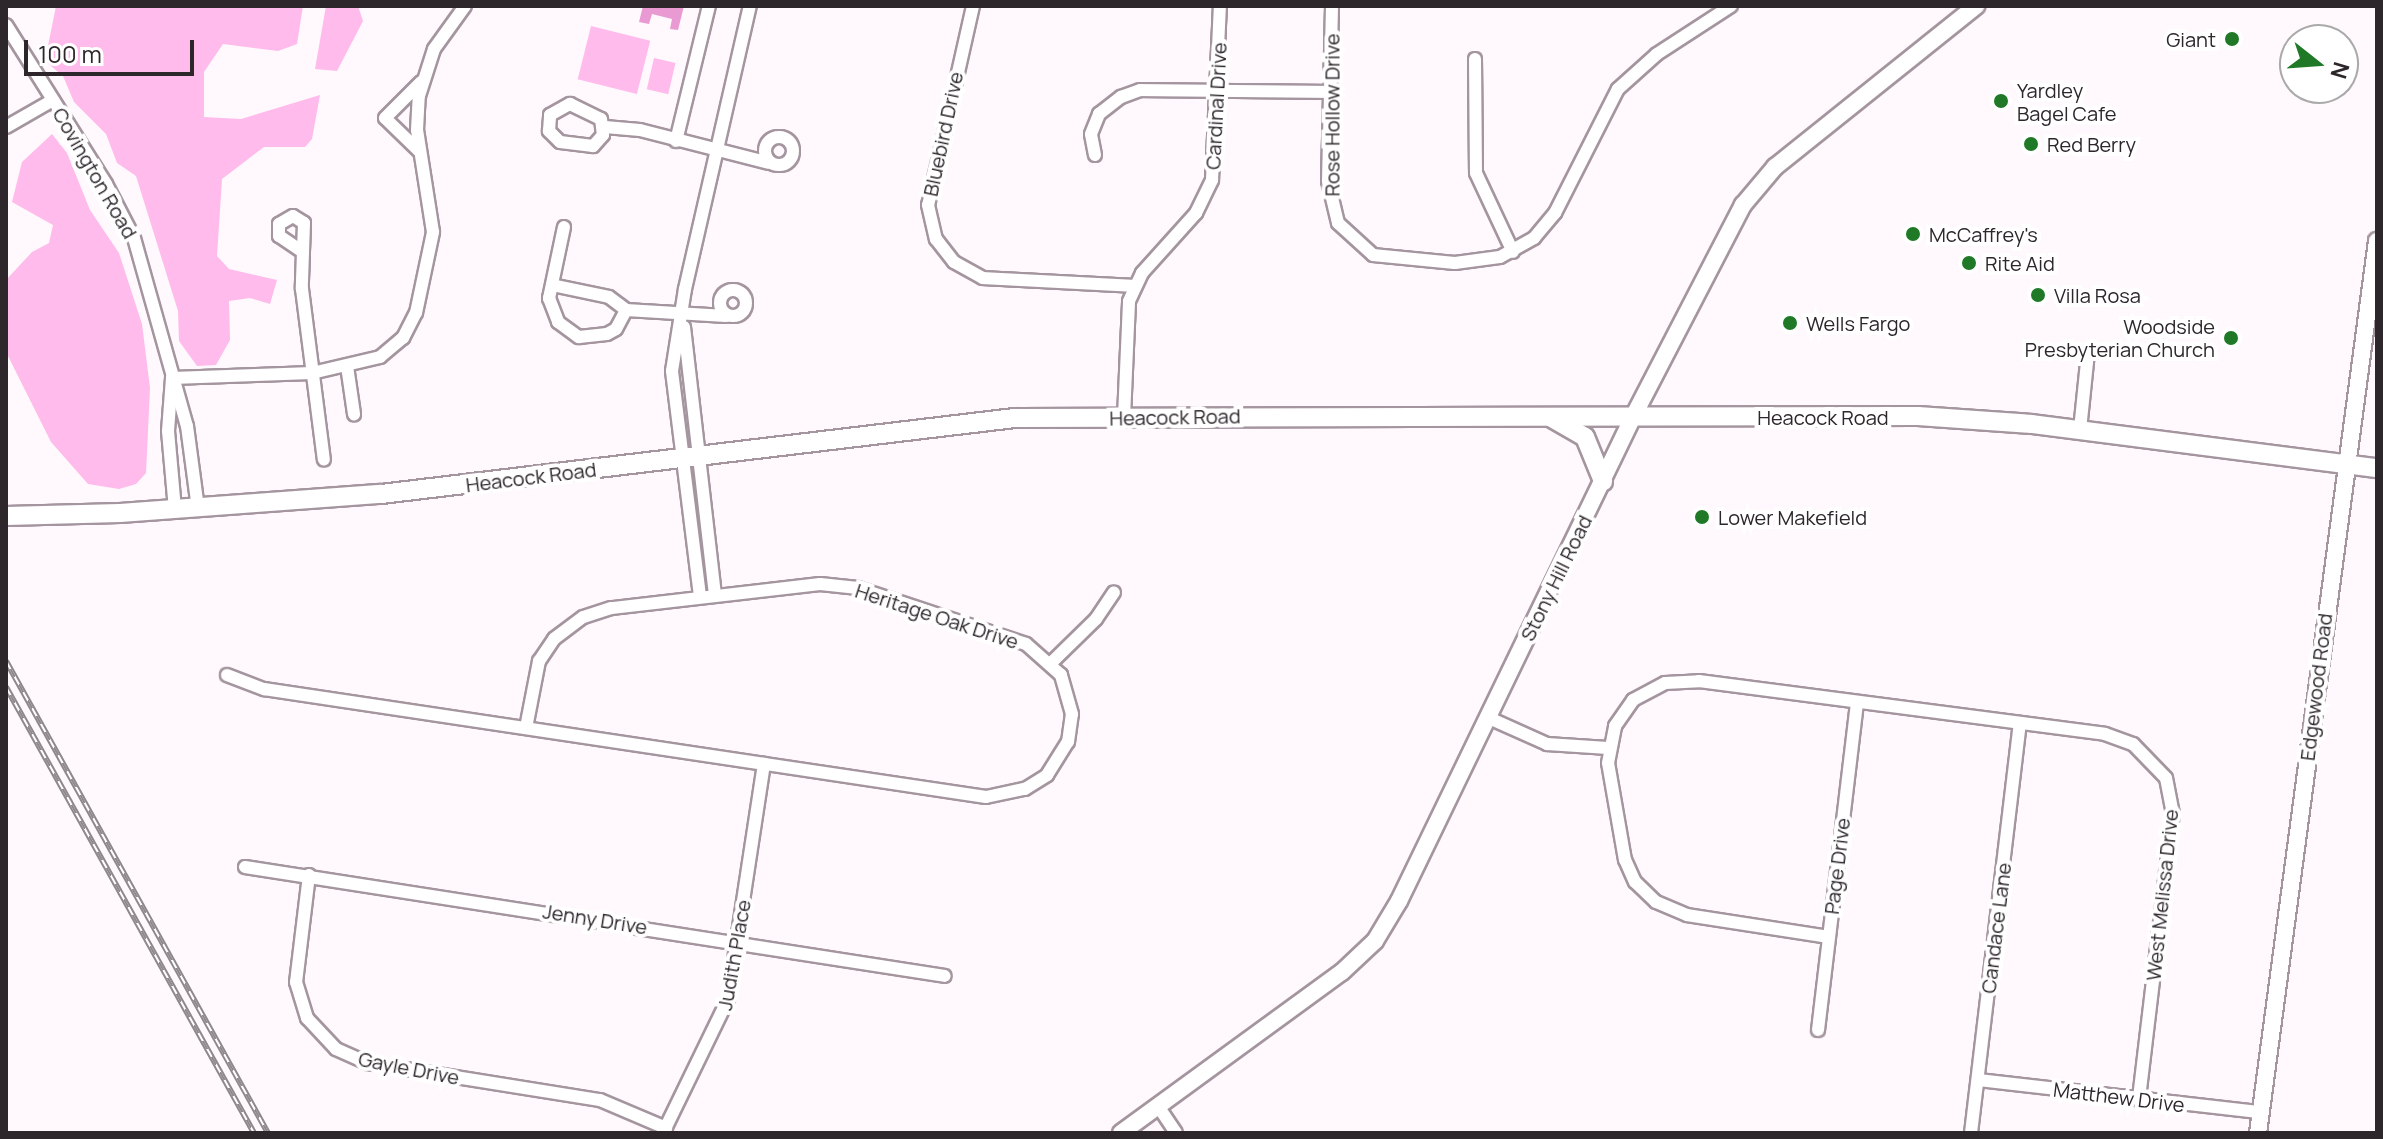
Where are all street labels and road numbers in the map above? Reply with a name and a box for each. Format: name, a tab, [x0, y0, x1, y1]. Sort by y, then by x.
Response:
street label: Rose Hollow Drive	[1320, 34, 1344, 196]
street label: Cardinal Drive	[1201, 42, 1231, 170]
street label: Bluebird Drive	[918, 70, 968, 198]
street label: Covington Road	[48, 103, 142, 243]
street label: Heacock Road	[1109, 404, 1241, 430]
street label: Heacock Road	[1757, 405, 1889, 429]
street label: Heacock Road	[464, 457, 598, 497]
street label: Stony Hill Road	[1515, 511, 1597, 645]
street label: Heritage Oak Drive	[852, 578, 1022, 654]
street label: Edgewood Road	[2295, 612, 2337, 762]
street label: West Melissa Drive	[2141, 808, 2183, 982]
street label: Page Drive	[1819, 816, 1855, 916]
street label: Candace Lane	[1976, 861, 2016, 995]
street label: Judith Place	[712, 898, 756, 1012]
street label: Jenny Drive	[541, 899, 649, 939]
street label: Gayle Drive	[357, 1046, 461, 1090]
street label: Matthew Drive	[2052, 1077, 2186, 1117]

